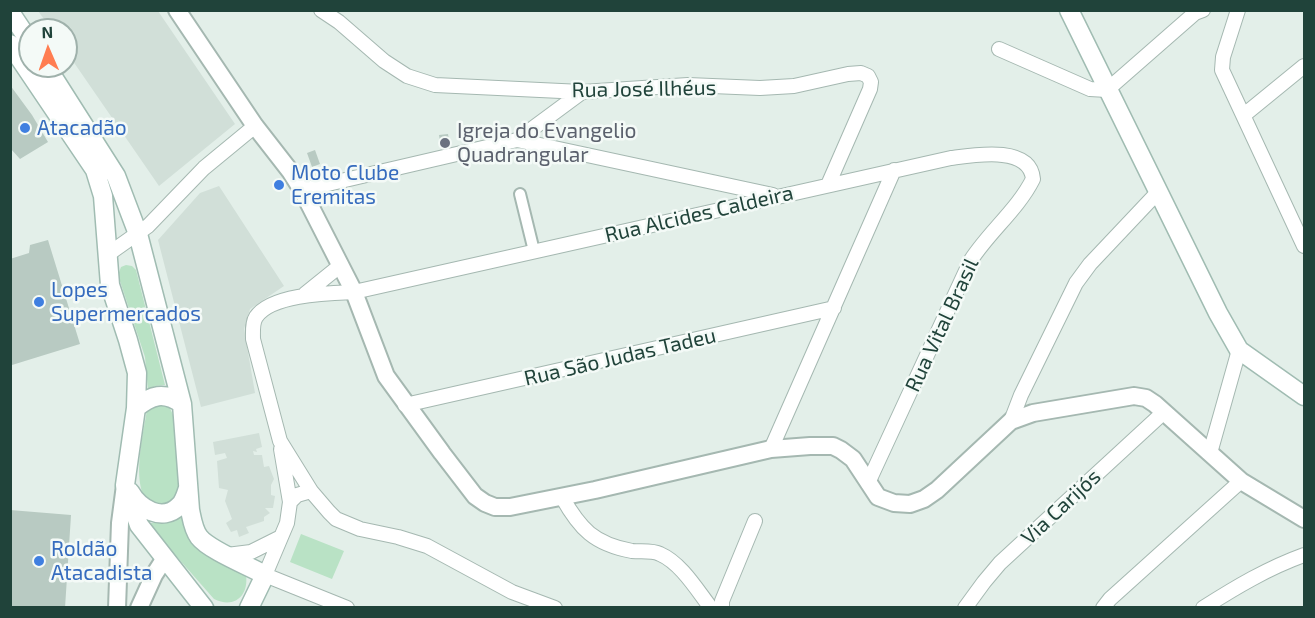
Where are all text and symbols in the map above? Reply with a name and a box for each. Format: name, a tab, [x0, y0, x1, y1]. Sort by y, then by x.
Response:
north arrow	[18, 18, 78, 78]
text: N	[41, 22, 54, 41]
street label: Rua José Ilhéus	[571, 75, 717, 103]
place label: Atacadão	[37, 115, 127, 141]
place label: Igreja do Evangelio Quadrangular	[457, 118, 637, 168]
marker: Atacadão	[18, 121, 32, 135]
marker: Igreja do Evangelio Quadrangular	[438, 136, 452, 150]
place label: Moto Clube Eremitas	[291, 160, 399, 210]
marker: Moto Clube Eremitas	[272, 178, 286, 192]
street label: Rua Alcides Caldeira	[602, 180, 796, 248]
street label: Rua Vital Brasil	[900, 254, 984, 396]
place label: Lopes Supermercados	[51, 277, 201, 327]
marker: Lopes Supermercados	[32, 295, 46, 309]
street label: Rua São Judas Tadeu	[522, 323, 718, 391]
street label: Via Carijós	[1016, 464, 1106, 550]
place label: Roldão Atacadista	[51, 536, 153, 586]
marker: Roldão Atacadista	[32, 554, 46, 568]

